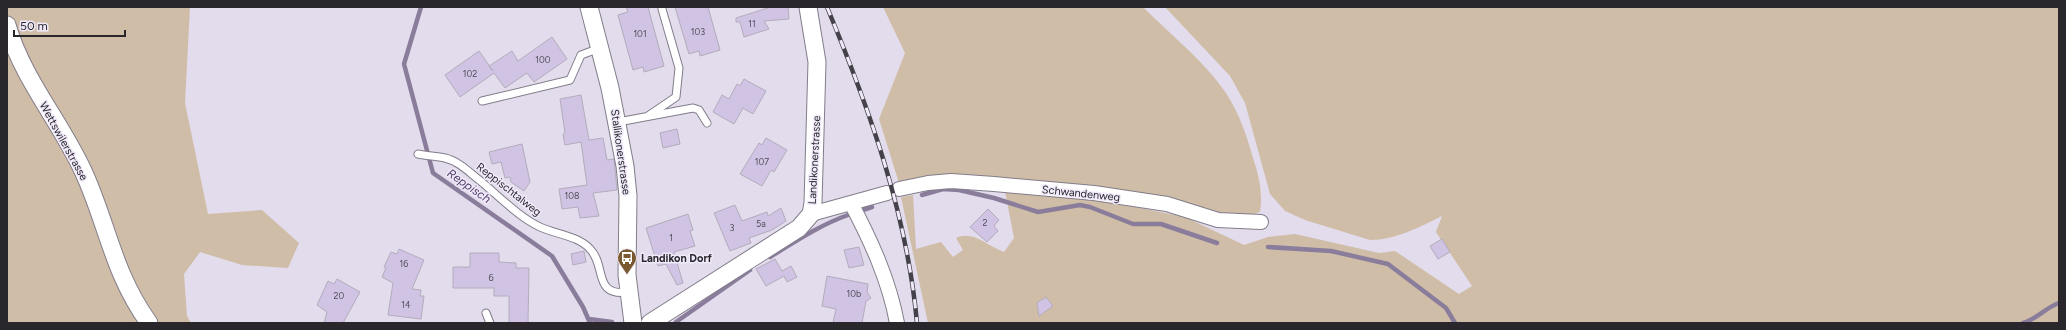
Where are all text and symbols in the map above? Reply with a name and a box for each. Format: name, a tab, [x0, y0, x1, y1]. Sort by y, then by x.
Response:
scale bar	[14, 12, 125, 38]
house number: 11	[748, 18, 756, 29]
text: 50 m	[20, 19, 48, 33]
house number: 103	[691, 26, 705, 37]
house number: 101	[633, 28, 647, 39]
house number: 100	[535, 54, 551, 65]
house number: 102	[463, 68, 477, 79]
street label: Wettswilerstrasse	[37, 100, 91, 183]
street label: Stallikonerstrasse	[608, 108, 633, 196]
street label: Landikonerstrasse	[806, 115, 823, 205]
house number: 107	[755, 156, 769, 167]
street label: Reppischtalweg	[474, 160, 544, 219]
water label: Reppisch	[445, 166, 494, 206]
street label: Schwandenweg	[1041, 183, 1121, 204]
house number: 108	[564, 190, 580, 201]
house number: 2	[982, 217, 988, 228]
house number: 5a	[756, 218, 766, 229]
house number: 3	[730, 222, 735, 233]
house number: 1	[669, 232, 673, 243]
bus stop icon: Landikon Dorf	[616, 247, 638, 275]
place label: Landikon Dorf	[641, 252, 713, 265]
house number: 16	[400, 258, 408, 269]
house number: 6	[488, 272, 494, 283]
house number: 10b	[847, 288, 861, 299]
house number: 20	[334, 290, 345, 301]
house number: 14	[401, 299, 411, 310]

